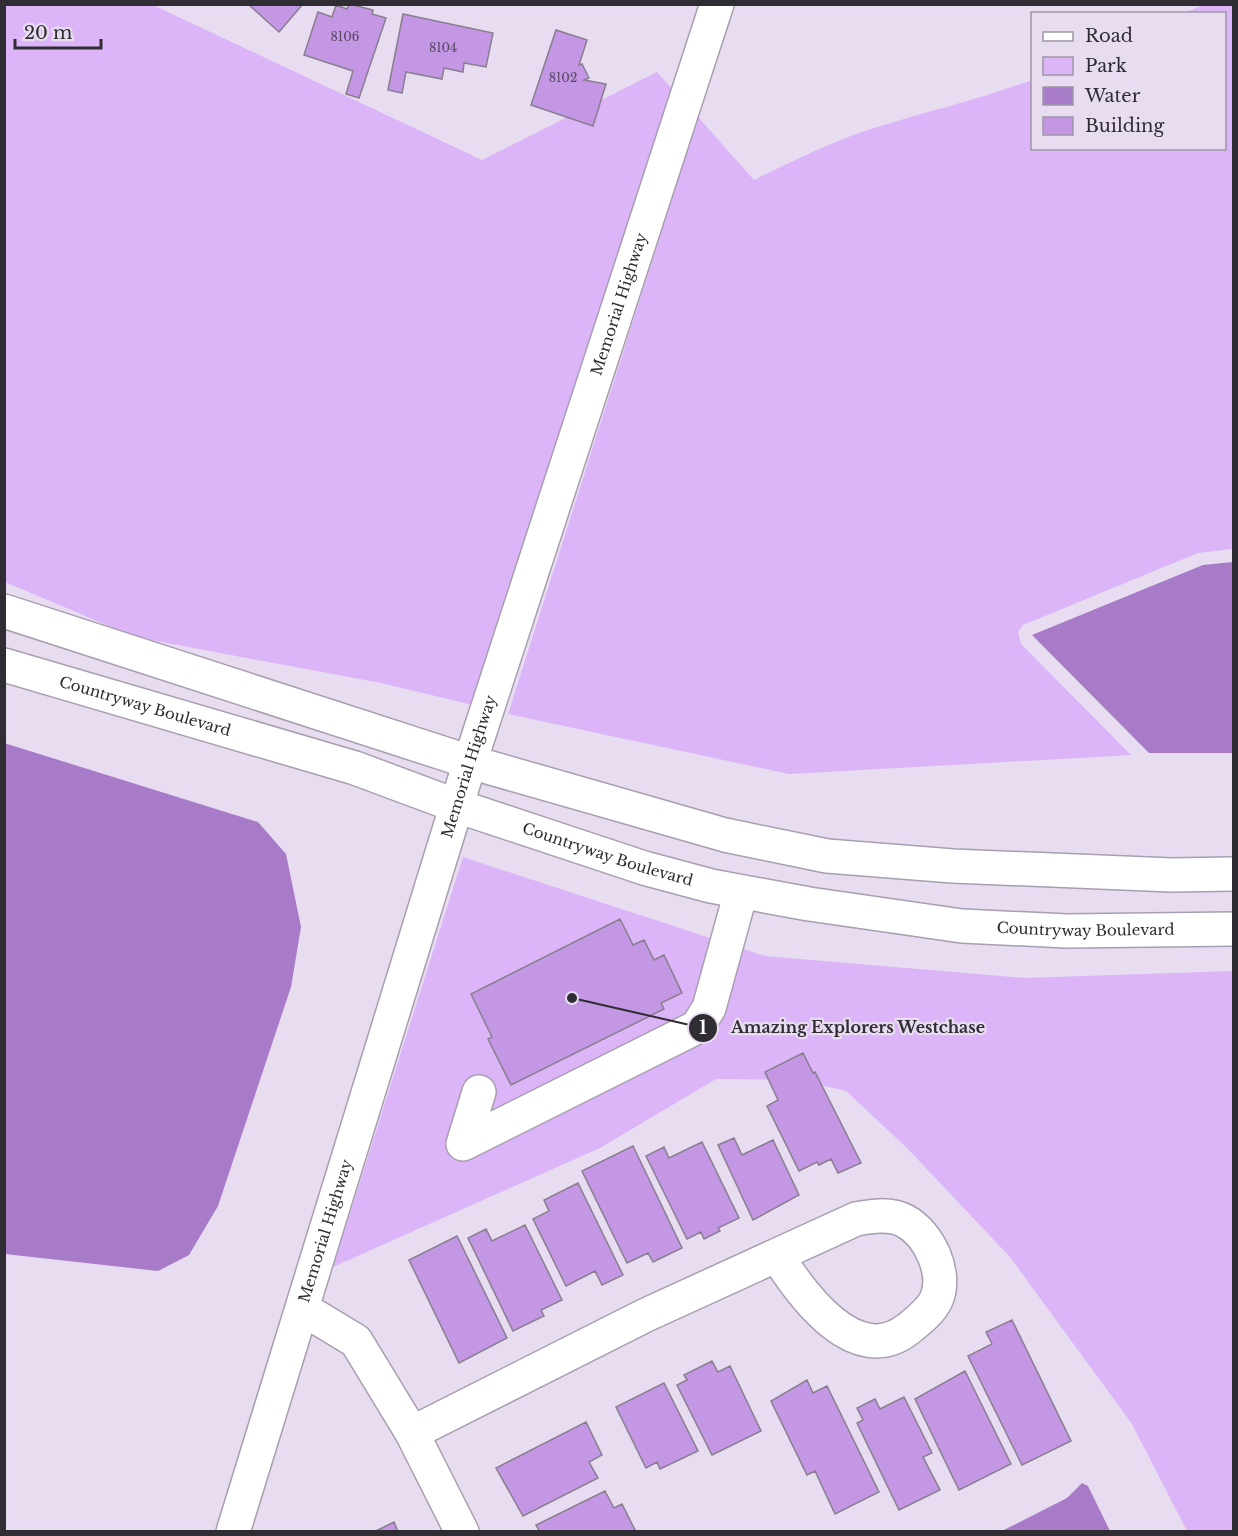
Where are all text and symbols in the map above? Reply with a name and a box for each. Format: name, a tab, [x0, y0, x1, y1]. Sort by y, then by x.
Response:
scale bar	[15, 12, 100, 50]
legend	[1031, 12, 1226, 150]
text: 20 m	[24, 22, 72, 44]
text: Road	[1085, 25, 1133, 47]
house number: 8106	[331, 29, 360, 44]
house number: 8104	[429, 40, 457, 55]
text: Park	[1085, 55, 1127, 77]
house number: 8102	[549, 70, 577, 85]
text: Water	[1084, 85, 1141, 107]
text: Building	[1085, 115, 1164, 137]
street label: Memorial Highway	[587, 230, 651, 378]
street label: Countryway Boulevard	[57, 672, 233, 740]
street label: Memorial Highway	[437, 692, 500, 840]
street label: Countryway Boulevard	[520, 818, 695, 890]
street label: Countryway Boulevard	[996, 918, 1175, 940]
callout: Amazing Explorers Westchase	[688, 1011, 997, 1045]
text: 1	[699, 1017, 707, 1039]
text: Amazing Explorers Westchase	[730, 1017, 985, 1037]
street label: Memorial Highway	[294, 1157, 356, 1305]

